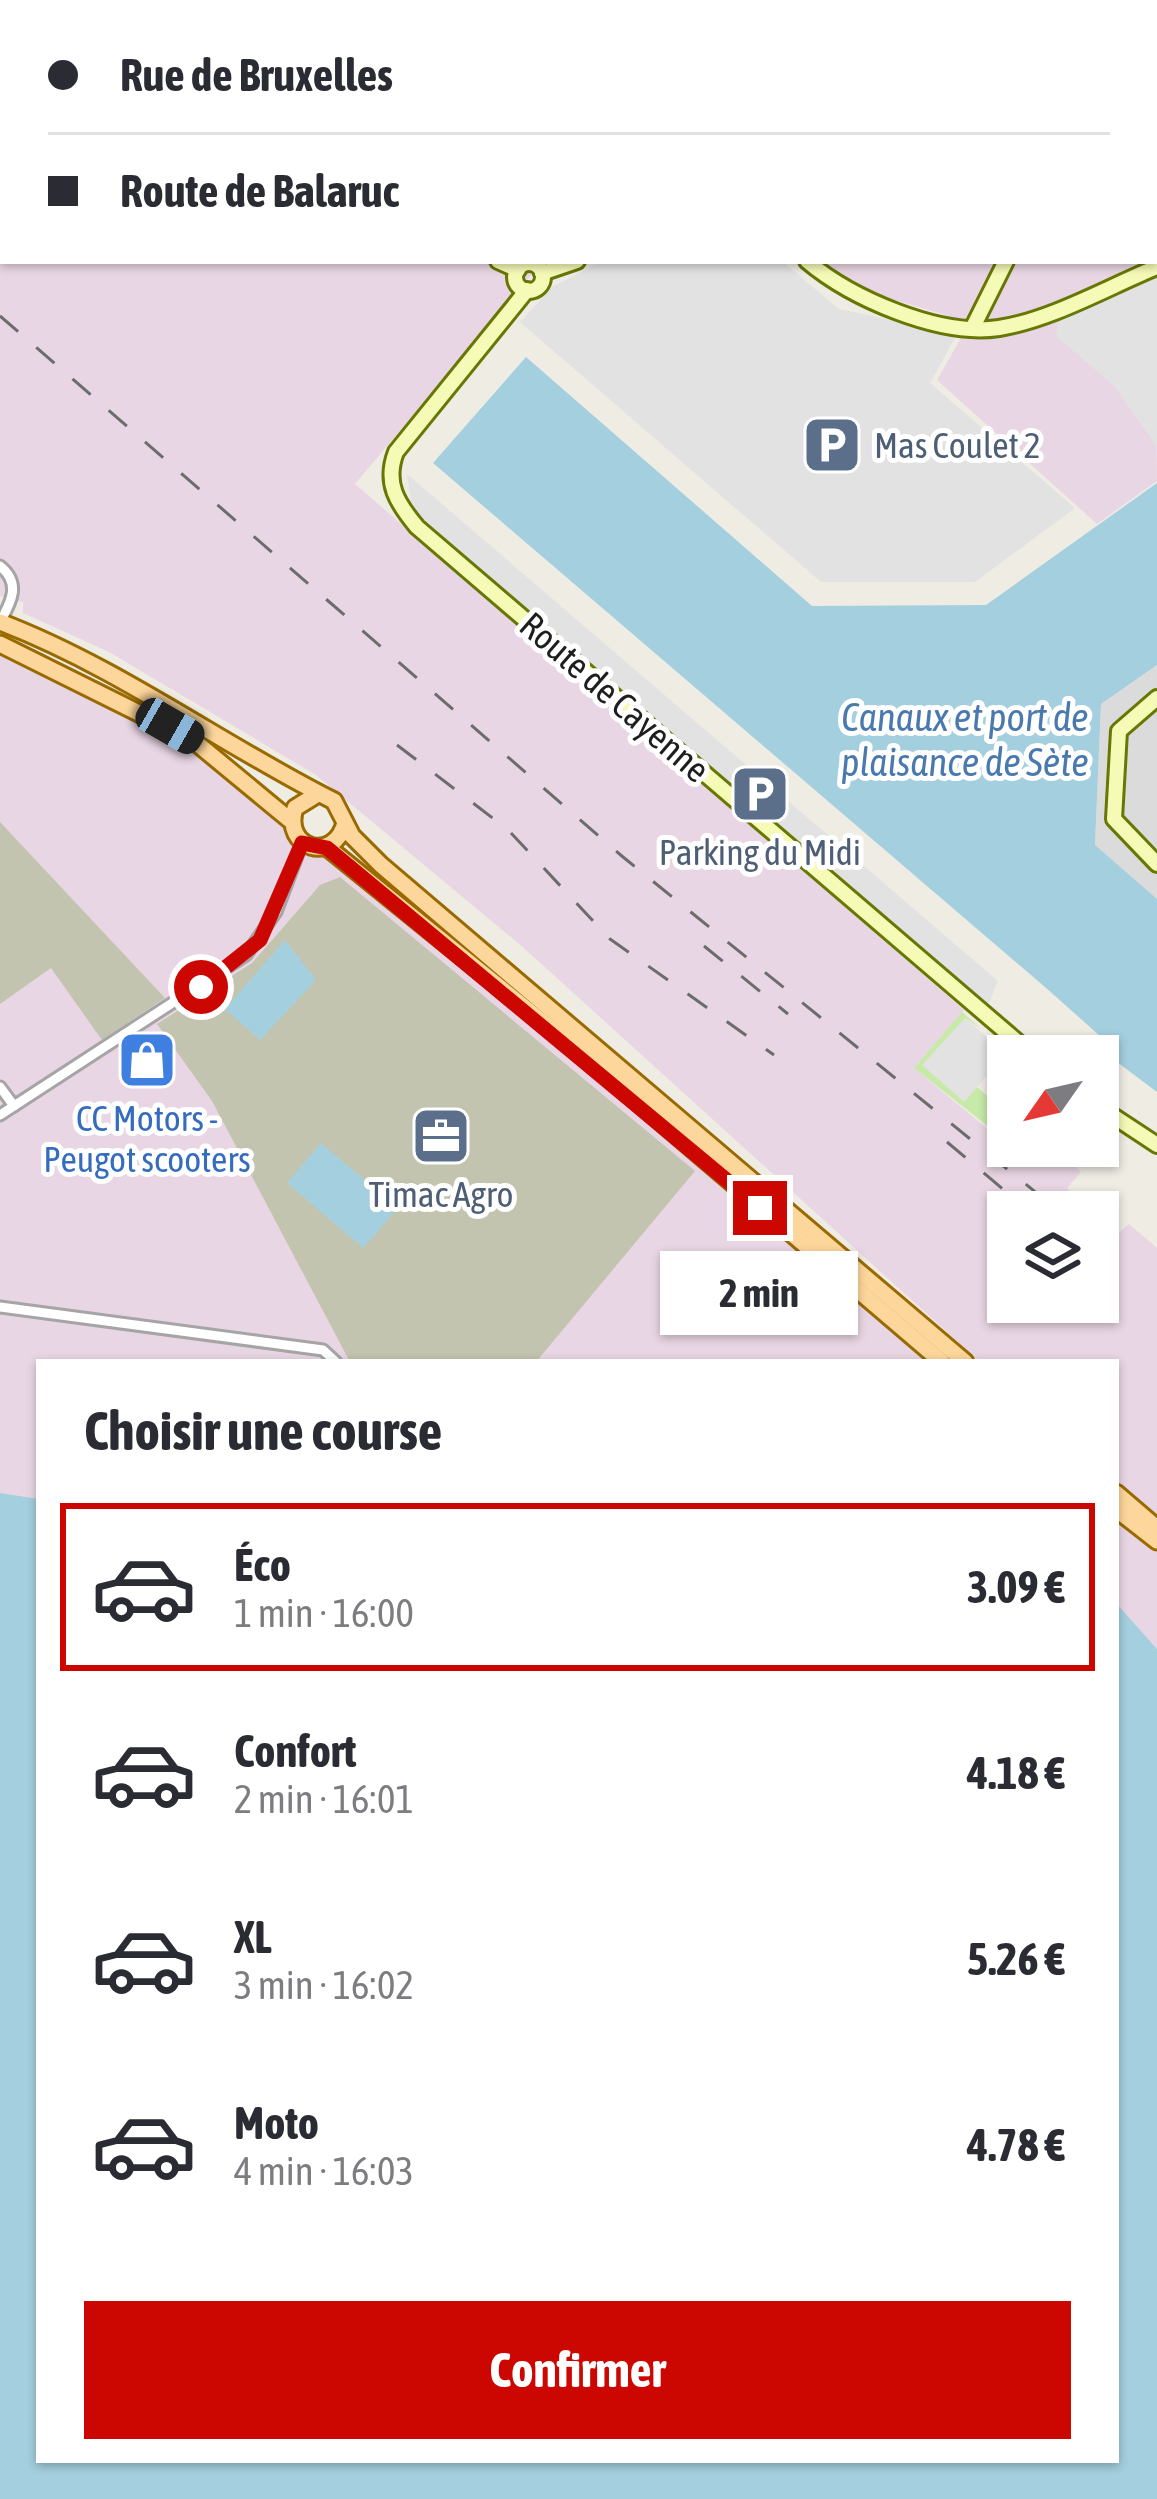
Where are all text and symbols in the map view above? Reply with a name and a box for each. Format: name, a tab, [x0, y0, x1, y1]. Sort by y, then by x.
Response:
text: Rue de Bruxelles	[120, 49, 393, 101]
text: Route de Balaruc	[120, 165, 399, 217]
parking icon: Mas Coulet 2	[801, 414, 863, 476]
place label: Mas Coulet 2	[874, 424, 1041, 466]
street label: Route de Cayenne	[512, 603, 718, 791]
car	[130, 692, 210, 760]
water label: Canaux et port de plaisance de Sète	[841, 695, 1089, 784]
parking icon: Parking du Midi	[729, 763, 791, 825]
place label: Parking du Midi	[659, 831, 861, 873]
route start	[174, 960, 228, 1014]
shop icon: CC Motors - Peugot scooters	[116, 1029, 178, 1091]
north arrow	[987, 1035, 1119, 1167]
map controls	[987, 1035, 1119, 1323]
place label: CC Motors - Peugot scooters	[43, 1097, 251, 1180]
office icon: Timac Agro	[410, 1105, 472, 1167]
place label: Timac Agro	[369, 1173, 513, 1215]
route end	[733, 1181, 787, 1235]
button: layers	[987, 1191, 1119, 1323]
callout: 2 min	[661, 1250, 859, 1334]
text: 2 min	[719, 1271, 799, 1315]
text: Choisir une course	[84, 1400, 442, 1461]
icon: car	[90, 1533, 198, 1641]
text: Éco	[234, 1539, 291, 1591]
text: 3.09 €	[967, 1561, 1065, 1613]
text: 1 min · 16:00	[234, 1591, 414, 1635]
icon: car	[90, 1719, 198, 1827]
text: Confort	[234, 1725, 357, 1777]
text: 4.18 €	[967, 1747, 1065, 1799]
text: 2 min · 16:01	[234, 1777, 414, 1821]
icon: car	[90, 1905, 198, 2013]
text: XL	[234, 1911, 272, 1963]
text: 5.26 €	[967, 1933, 1065, 1985]
text: 3 min · 16:02	[234, 1963, 414, 2007]
icon: car	[90, 2091, 198, 2199]
text: Moto	[234, 2097, 319, 2149]
text: 4.78 €	[967, 2119, 1065, 2171]
text: 4 min · 16:03	[234, 2149, 414, 2193]
button: Confirmer	[84, 2301, 1071, 2439]

